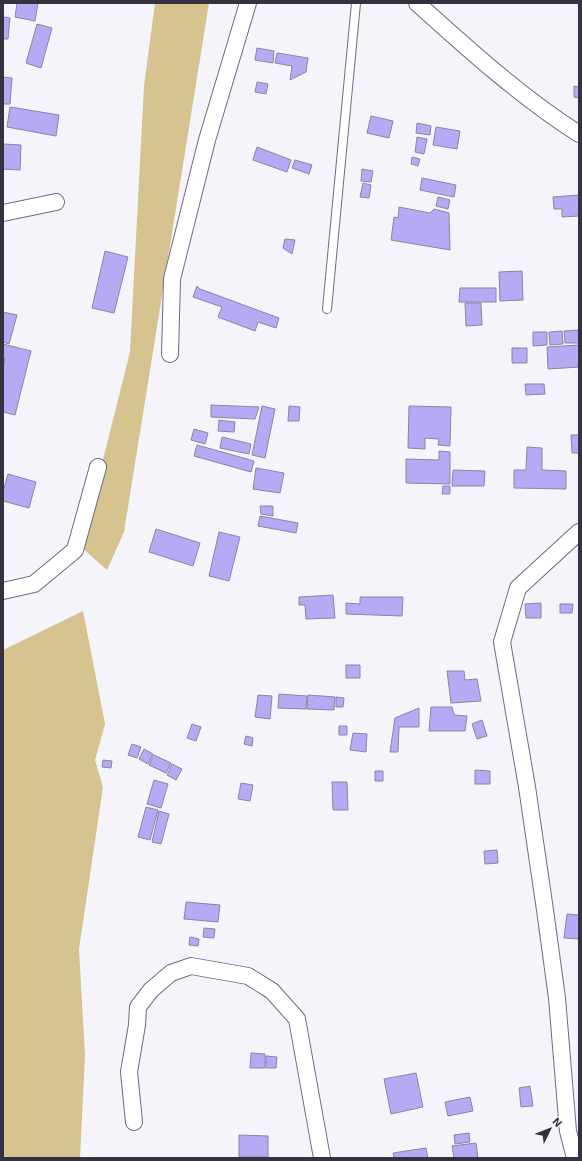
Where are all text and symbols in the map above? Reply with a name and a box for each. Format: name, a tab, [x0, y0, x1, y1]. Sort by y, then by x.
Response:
north arrow	[530, 1109, 570, 1149]
text: N	[550, 1114, 565, 1129]

